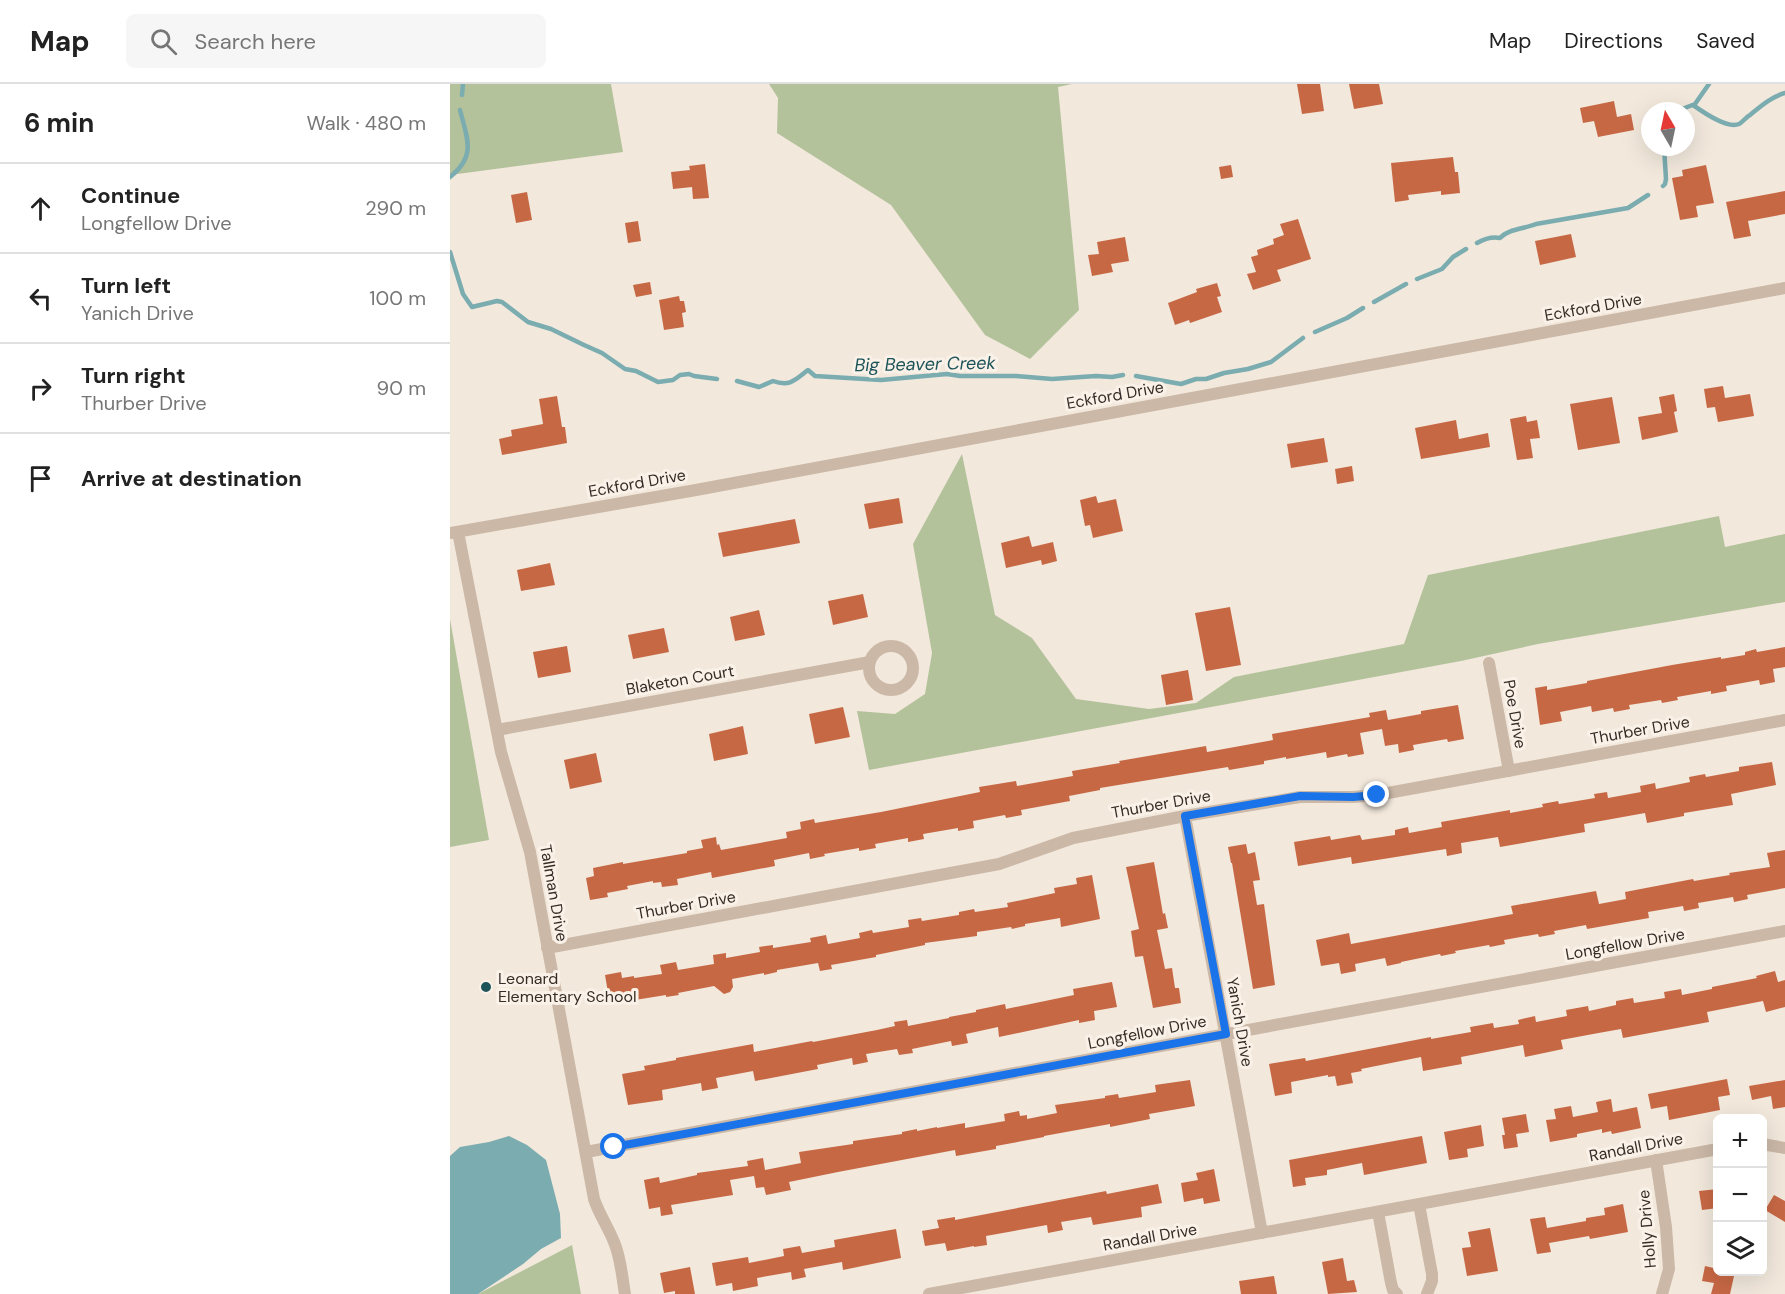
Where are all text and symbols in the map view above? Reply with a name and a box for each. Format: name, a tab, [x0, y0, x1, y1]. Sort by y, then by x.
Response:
search box	[126, 14, 546, 68]
text: Map	[30, 23, 90, 60]
icon: search	[147, 25, 180, 58]
text: Search here	[195, 27, 316, 56]
text: Map	[1489, 27, 1531, 55]
text: Directions	[1564, 27, 1663, 55]
text: Saved	[1696, 27, 1755, 55]
north arrow	[1641, 102, 1695, 156]
text: 6 min	[24, 106, 94, 140]
text: Walk · 480 m	[306, 110, 426, 136]
text: Continue	[81, 181, 180, 210]
icon: ahead	[24, 192, 57, 225]
text: 290 m	[365, 195, 426, 221]
text: Longfellow Drive	[81, 210, 232, 236]
text: Turn left	[81, 271, 171, 300]
icon: left	[24, 282, 57, 315]
text: 100 m	[369, 285, 426, 311]
street label: Eckford Drive	[1543, 288, 1643, 326]
text: Yanich Drive	[81, 300, 194, 326]
water label: Big Beaver Creek	[854, 351, 997, 377]
text: Turn right	[81, 361, 186, 390]
icon: right	[24, 372, 57, 405]
text: 90 m	[377, 375, 426, 401]
street label: Eckford Drive	[1065, 376, 1165, 414]
text: Thurber Drive	[81, 390, 207, 416]
icon: arrive	[24, 462, 57, 495]
text: Arrive at destination	[81, 464, 302, 493]
street label: Eckford Drive	[587, 464, 687, 502]
street label: Blaketon Court	[624, 660, 736, 700]
street label: Poe Drive	[1499, 678, 1531, 750]
street label: Thurber Drive	[1589, 711, 1691, 749]
route end	[1363, 781, 1389, 807]
street label: Thurber Drive	[1110, 785, 1212, 823]
street label: Tallman Drive	[535, 843, 573, 943]
street label: Thurber Drive	[635, 886, 737, 924]
street label: Longfellow Drive	[1564, 923, 1686, 965]
place label: Leonard Elementary School	[498, 968, 636, 1007]
street label: Yanich Drive	[1222, 976, 1258, 1068]
marker: Leonard Elementary School	[479, 980, 493, 994]
street label: Longfellow Drive	[1086, 1010, 1208, 1054]
map controls	[1713, 1114, 1767, 1276]
button: +	[1713, 1114, 1767, 1168]
street label: Randall Drive	[1587, 1128, 1685, 1166]
route start	[600, 1133, 626, 1159]
button: −	[1713, 1168, 1767, 1222]
street label: Holly Drive	[1633, 1189, 1661, 1269]
street label: Randall Drive	[1101, 1218, 1199, 1256]
button: layers	[1713, 1222, 1767, 1276]

